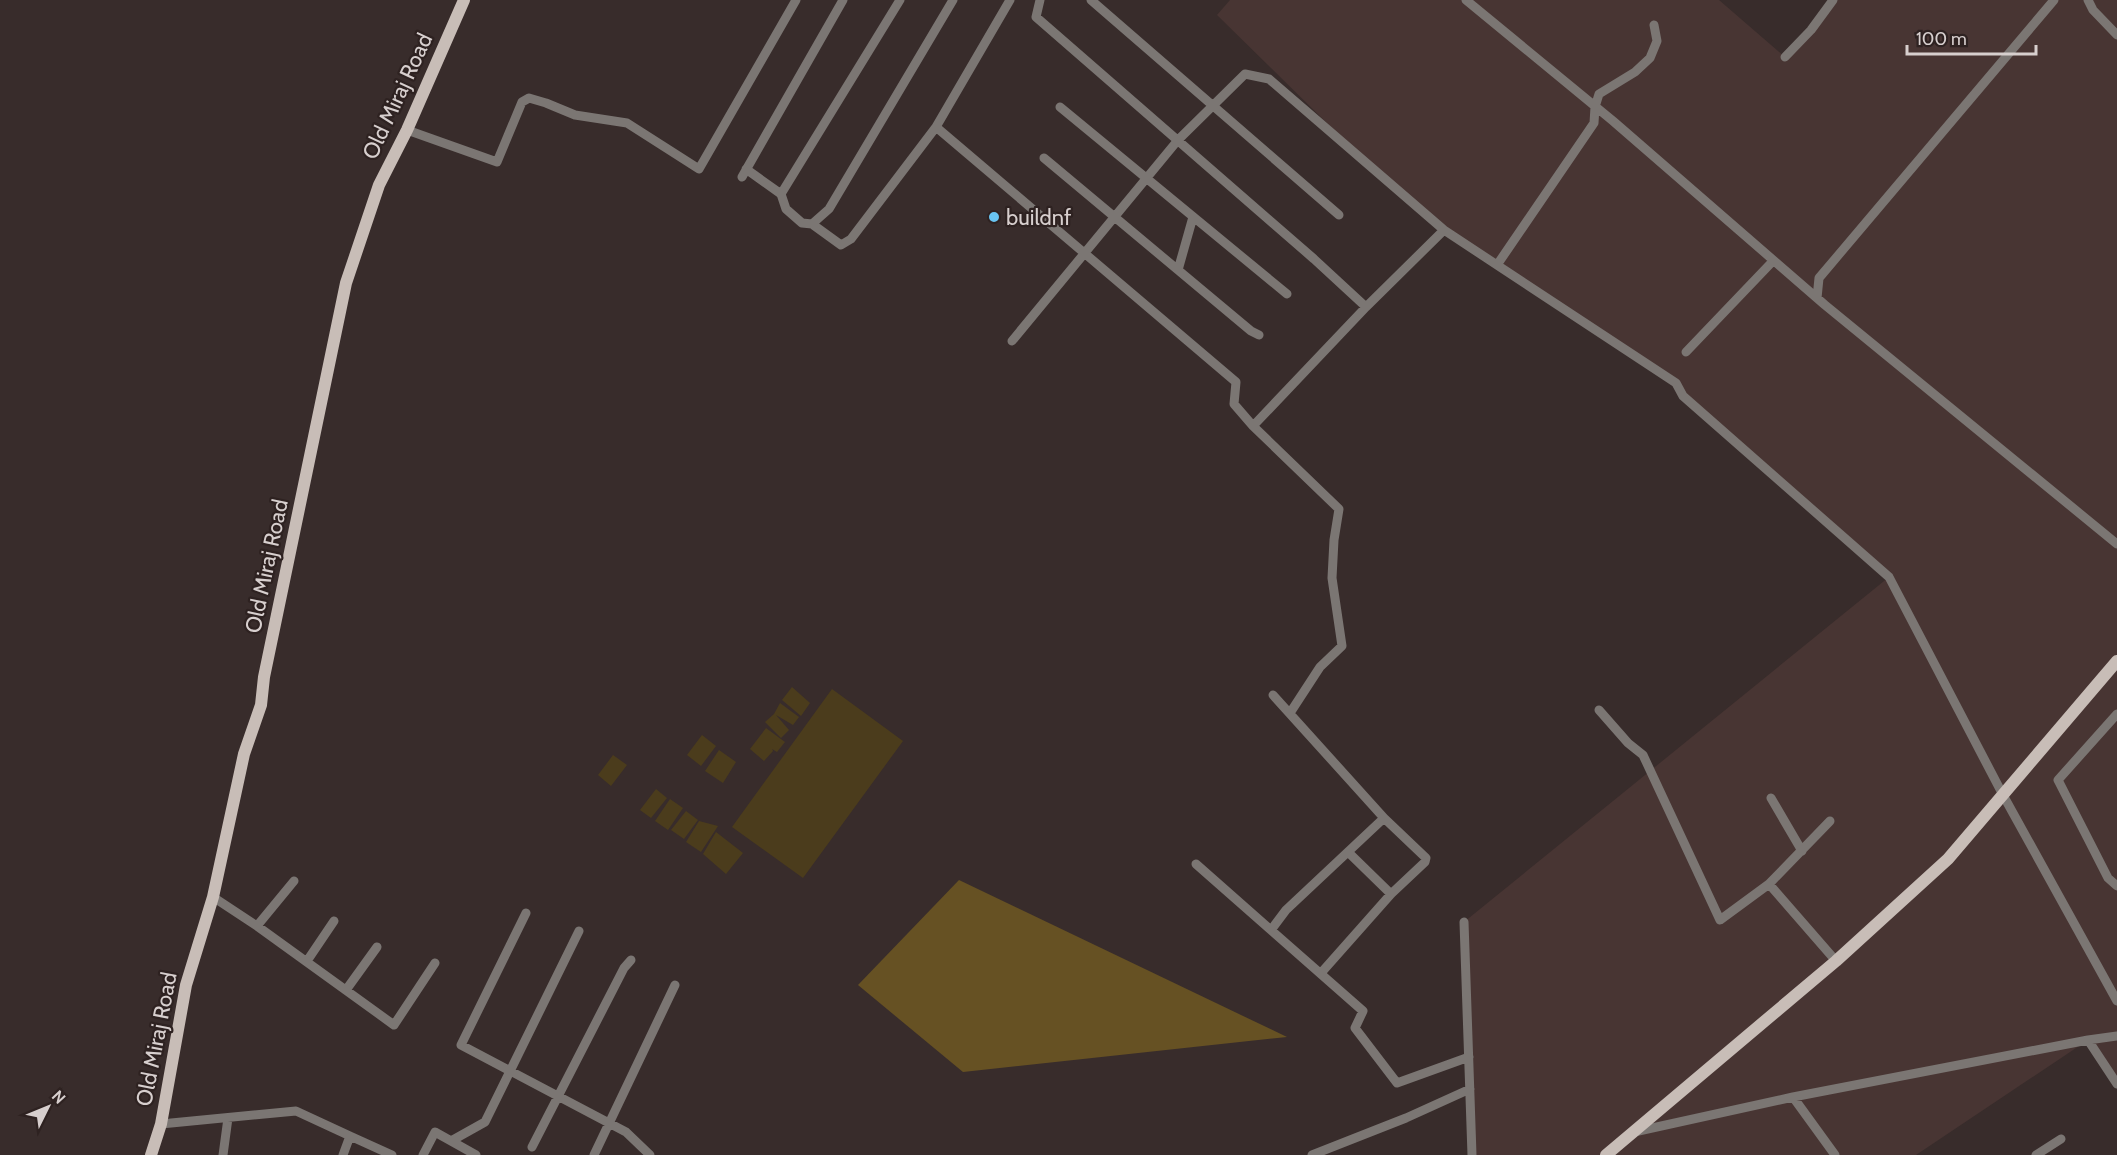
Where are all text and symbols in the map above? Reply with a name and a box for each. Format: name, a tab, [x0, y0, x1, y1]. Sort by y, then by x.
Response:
scale bar	[1907, 18, 2036, 56]
text: 100 m	[1916, 28, 1967, 50]
street label: Old Miraj Road	[356, 29, 438, 164]
place label: buildnf	[1006, 204, 1071, 231]
marker: buildnf	[987, 210, 1001, 224]
street label: Old Miraj Road	[239, 497, 294, 635]
street label: Old Miraj Road	[130, 970, 183, 1108]
north arrow	[18, 1077, 78, 1137]
text: N	[48, 1086, 69, 1108]

